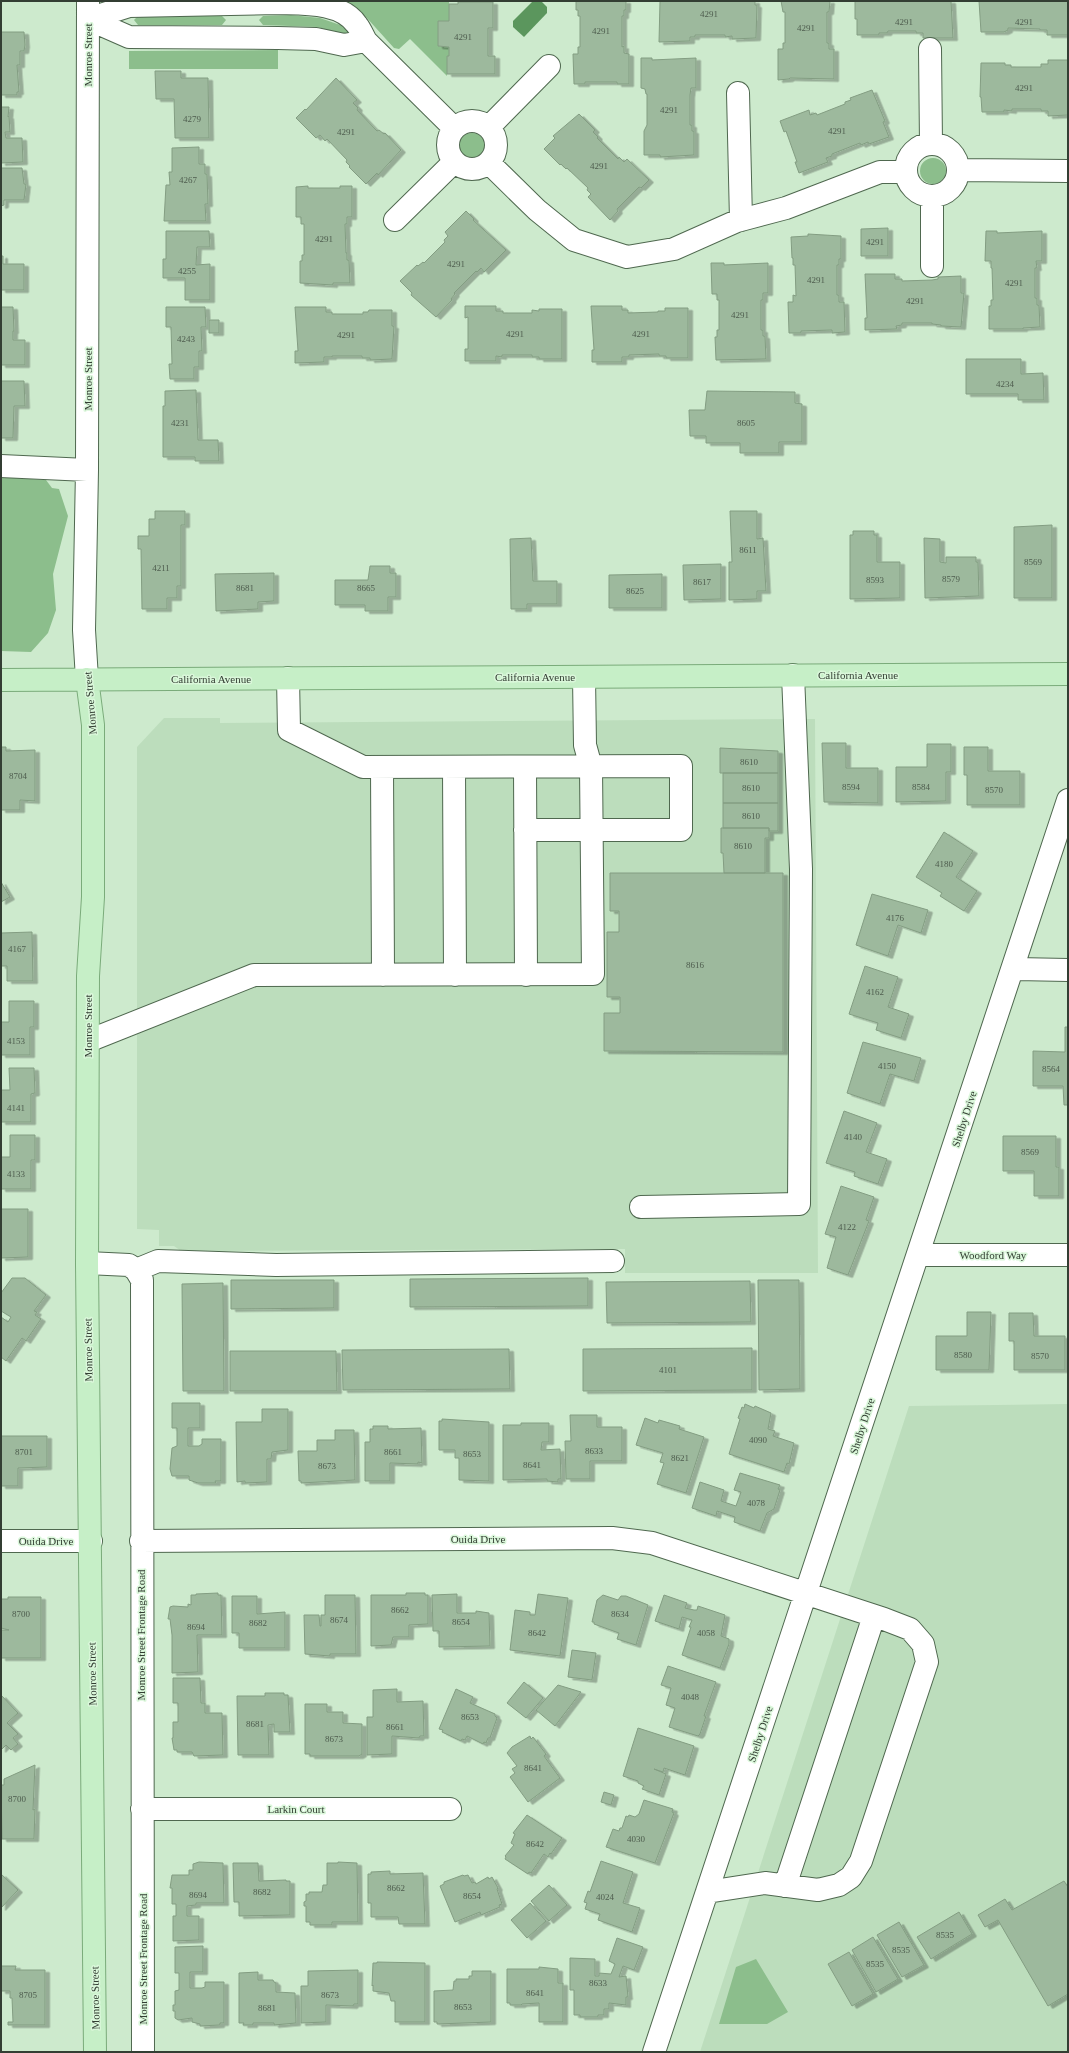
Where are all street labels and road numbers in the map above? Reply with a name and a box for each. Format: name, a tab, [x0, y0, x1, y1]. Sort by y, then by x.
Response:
street label: Monroe Street	[82, 23, 94, 87]
street label: Monroe Street	[82, 347, 94, 411]
street label: California Avenue	[818, 669, 898, 681]
street label: Monroe Street	[81, 671, 99, 735]
street label: California Avenue	[495, 671, 575, 683]
street label: California Avenue	[171, 673, 251, 685]
street label: Monroe Street	[82, 994, 94, 1058]
street label: Shelby Drive	[949, 1089, 979, 1149]
street label: Woodford Way	[960, 1249, 1027, 1261]
street label: Monroe Street	[81, 1318, 95, 1382]
street label: Shelby Drive	[847, 1396, 877, 1456]
street label: Ouida Drive	[451, 1533, 505, 1545]
street label: Ouida Drive	[19, 1535, 73, 1547]
street label: Monroe Street Frontage Road	[135, 1569, 147, 1701]
street label: Monroe Street	[85, 1642, 99, 1706]
street label: Shelby Drive	[745, 1704, 775, 1764]
street label: Larkin Court	[267, 1803, 325, 1815]
street label: Monroe Street Frontage Road	[137, 1893, 149, 2025]
street label: Monroe Street	[88, 1966, 102, 2030]

